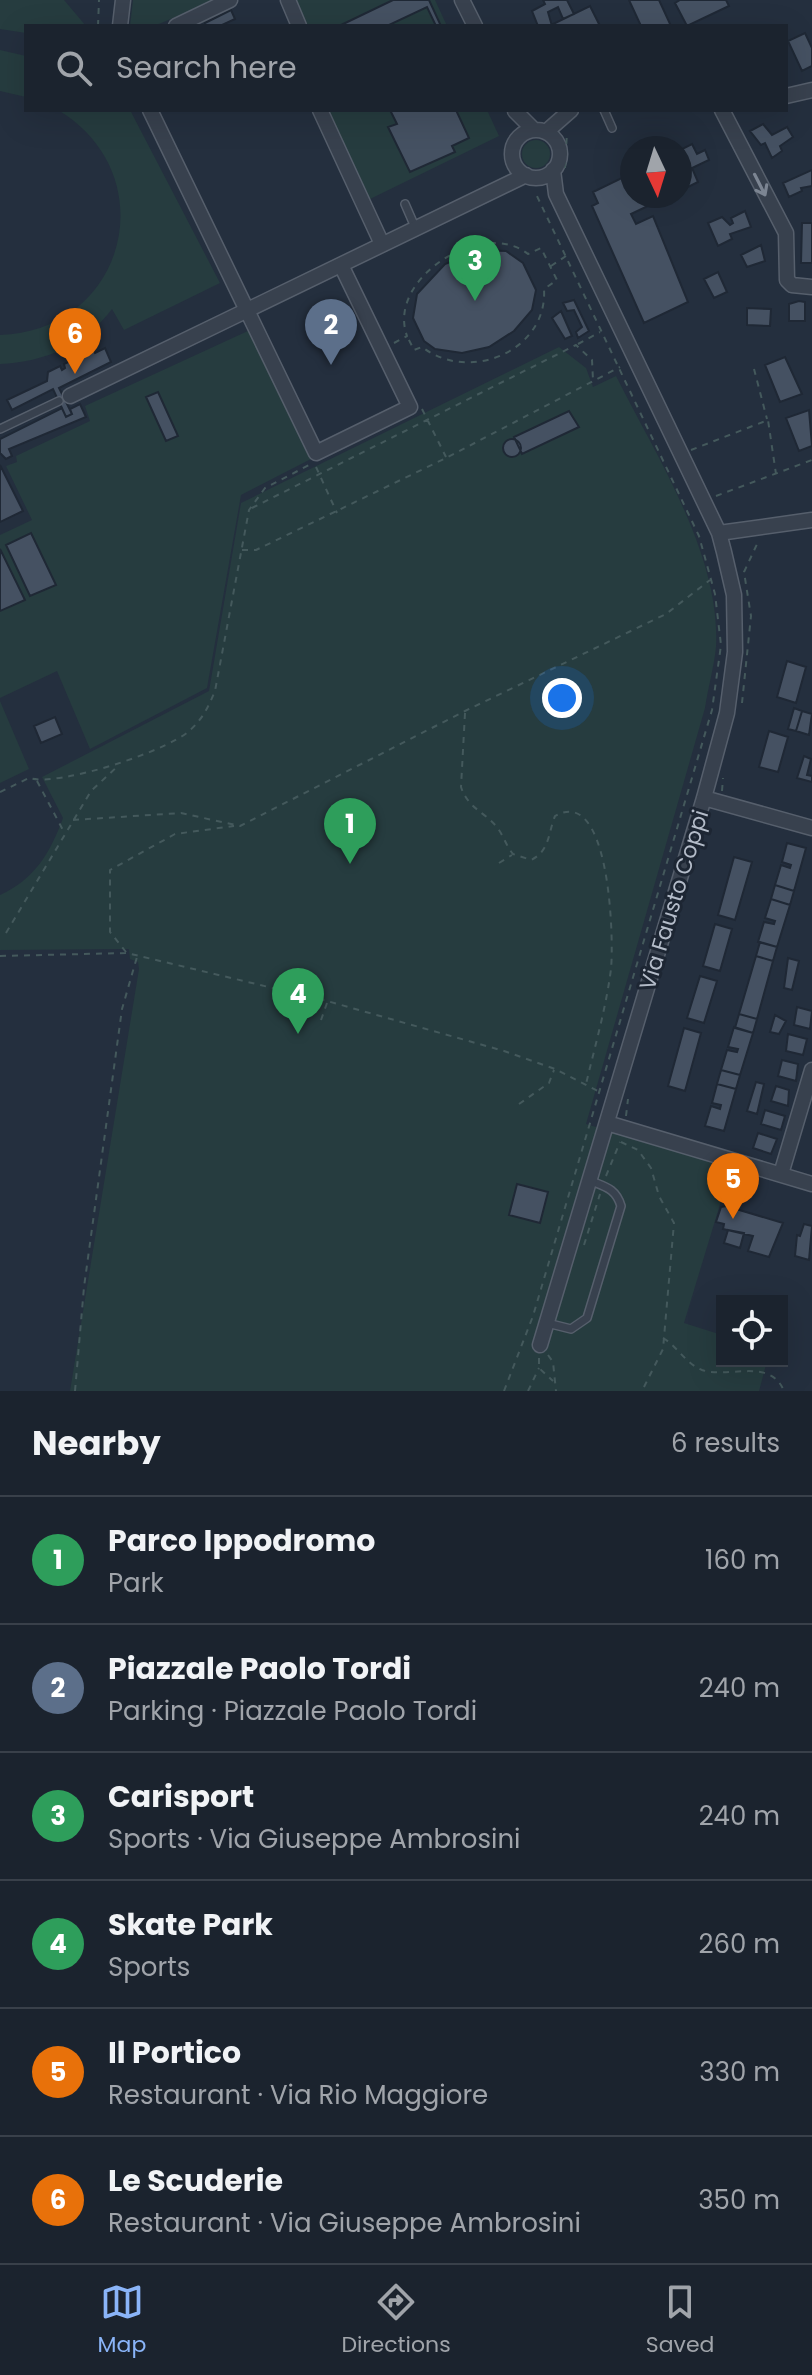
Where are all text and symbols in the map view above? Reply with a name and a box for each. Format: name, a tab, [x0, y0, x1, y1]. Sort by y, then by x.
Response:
search box	[24, 24, 788, 112]
icon: search	[52, 46, 96, 90]
text: Search here	[116, 46, 297, 89]
north arrow	[620, 136, 692, 208]
one-way arrow	[753, 172, 769, 196]
pin: 3	[449, 235, 501, 301]
pin: 2	[305, 299, 357, 365]
pin: 6	[49, 308, 101, 374]
your location	[542, 678, 582, 718]
pin: 1	[324, 798, 376, 864]
street label: Via Fausto Coppi	[632, 806, 716, 994]
pin: 4	[272, 968, 324, 1034]
pin: 5	[707, 1153, 759, 1219]
map controls	[716, 1295, 788, 1367]
button: locate	[716, 1295, 788, 1367]
text: Nearby	[32, 1419, 161, 1467]
text: 6 results	[671, 1425, 780, 1461]
text: Parco Ippodromo	[108, 1519, 375, 1562]
text: 1	[53, 1542, 63, 1578]
text: 160 m	[705, 1542, 780, 1578]
text: Park	[108, 1565, 164, 1601]
text: Piazzale Paolo Tordi	[108, 1647, 411, 1690]
text: 2	[51, 1670, 65, 1706]
text: 240 m	[699, 1670, 780, 1706]
text: Parking · Piazzale Paolo Tordi	[108, 1693, 477, 1729]
text: Carisport	[108, 1775, 254, 1818]
text: 3	[50, 1798, 66, 1834]
text: 240 m	[699, 1798, 780, 1834]
text: Sports · Via Giuseppe Ambrosini	[108, 1821, 521, 1857]
text: Skate Park	[108, 1903, 273, 1946]
text: 4	[49, 1926, 67, 1962]
text: 260 m	[698, 1926, 780, 1962]
text: Sports	[108, 1949, 190, 1985]
text: Il Portico	[108, 2031, 241, 2074]
text: 5	[50, 2054, 66, 2090]
text: 330 m	[699, 2054, 780, 2090]
text: Restaurant · Via Rio Maggiore	[108, 2077, 488, 2113]
text: Le Scuderie	[108, 2159, 283, 2202]
text: 6	[50, 2182, 66, 2218]
text: 350 m	[698, 2182, 780, 2218]
text: Restaurant · Via Giuseppe Ambrosini	[108, 2205, 581, 2241]
tab: Map	[98, 2280, 146, 2361]
tab: Directions	[341, 2280, 451, 2361]
tab: Saved	[646, 2280, 714, 2361]

